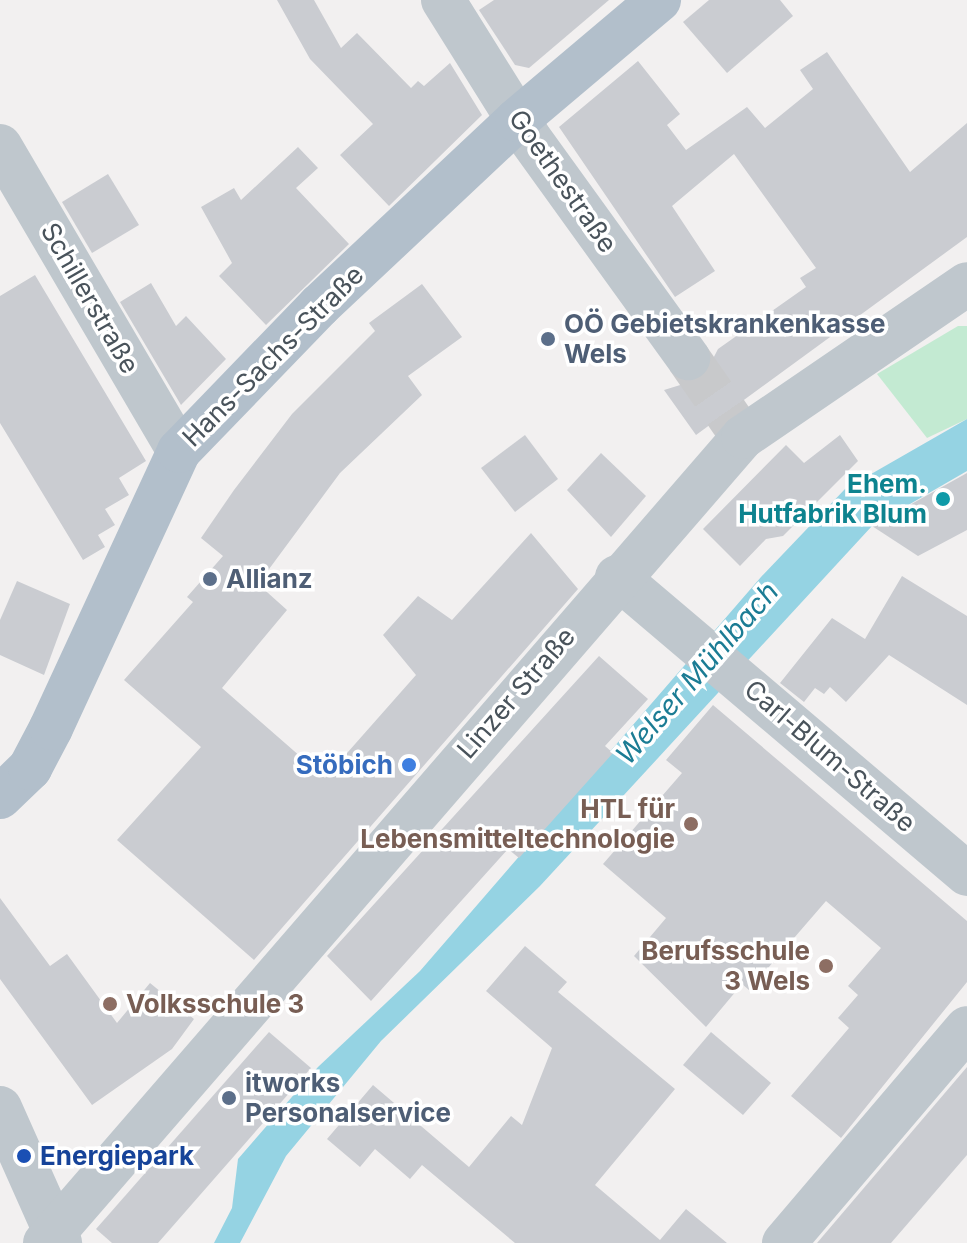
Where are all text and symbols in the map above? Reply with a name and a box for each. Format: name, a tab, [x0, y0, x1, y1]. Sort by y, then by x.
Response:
street label: Goethestraße	[502, 104, 624, 258]
street label: Schillerstraße	[34, 217, 146, 379]
street label: Hans-Sachs-Straße	[176, 259, 370, 453]
place label: OÖ Gebietskrankenkasse Wels	[564, 308, 886, 370]
marker: OÖ Gebietskrankenkasse Wels	[539, 330, 557, 348]
place label: Ehem. Hutfabrik Blum	[738, 468, 927, 530]
marker: Ehem. Hutfabrik Blum	[934, 490, 952, 508]
place label: Allianz	[226, 563, 313, 595]
marker: Allianz	[201, 570, 219, 588]
water label: Welser Mühlbach	[609, 575, 785, 771]
street label: Linzer Straße	[451, 621, 581, 765]
street label: Carl-Blum-Straße	[738, 673, 922, 839]
place label: Stöbich	[296, 749, 393, 781]
marker: Stöbich	[400, 756, 418, 774]
place label: HTL für Lebensmitteltechnologie	[360, 793, 675, 854]
marker: HTL für Lebensmitteltechnologie	[682, 815, 700, 833]
place label: Berufsschule 3 Wels	[641, 935, 810, 996]
marker: Berufsschule 3 Wels	[817, 957, 835, 975]
place label: Volksschule 3	[126, 988, 304, 1020]
marker: Volksschule 3	[101, 995, 119, 1013]
place label: itworks Personalservice	[245, 1067, 451, 1128]
marker: itworks Personalservice	[220, 1089, 238, 1107]
place label: Energiepark	[40, 1140, 194, 1172]
marker: Energiepark	[15, 1147, 33, 1165]

